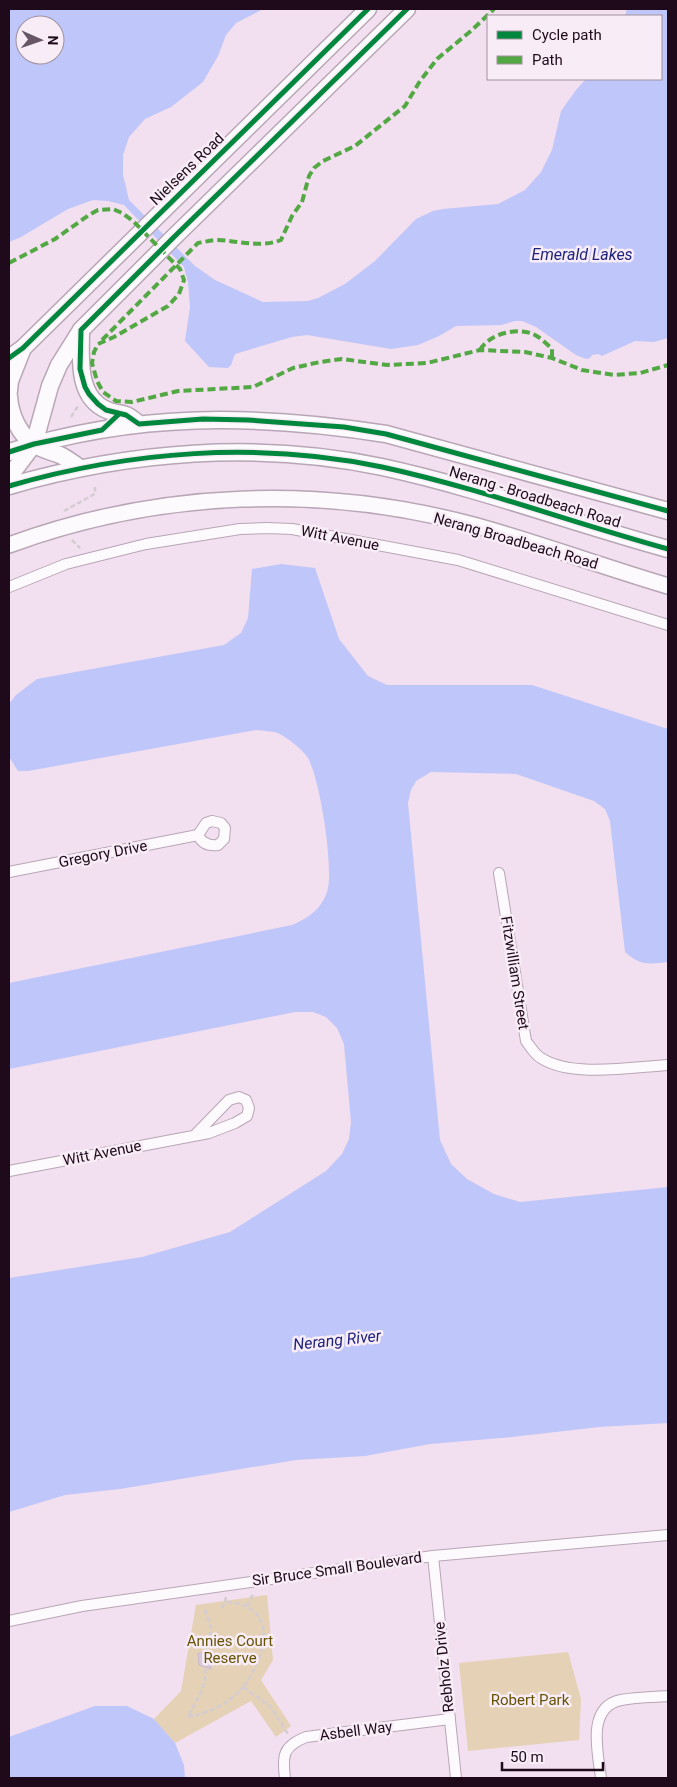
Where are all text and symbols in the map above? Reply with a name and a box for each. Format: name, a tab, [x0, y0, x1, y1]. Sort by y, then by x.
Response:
north arrow	[15, 15, 65, 65]
legend	[487, 15, 662, 80]
text: Cycle path	[532, 26, 602, 44]
text: N	[45, 35, 61, 46]
text: Path	[532, 51, 563, 69]
street label: Nielsens Road	[146, 129, 228, 209]
water label: Emerald Lakes	[531, 245, 633, 264]
street label: Nerang - Broadbeach Road	[447, 462, 623, 532]
street label: Nerang Broadbeach Road	[432, 509, 600, 573]
street label: Witt Avenue	[299, 522, 381, 554]
street label: Gregory Drive	[57, 837, 149, 871]
street label: Fitzwilliam Street	[497, 915, 533, 1031]
street label: Witt Avenue	[61, 1137, 143, 1169]
water label: Nerang River	[292, 1326, 383, 1354]
street label: Sir Bruce Small Boulevard	[251, 1548, 423, 1590]
street label: Rebholz Drive	[430, 1621, 458, 1713]
park label: Annies Court Reserve	[187, 1632, 273, 1667]
park label: Robert Park	[491, 1691, 570, 1709]
street label: Asbell Way	[319, 1718, 393, 1744]
scale bar	[502, 1740, 603, 1772]
text: 50 m	[510, 1748, 544, 1766]

